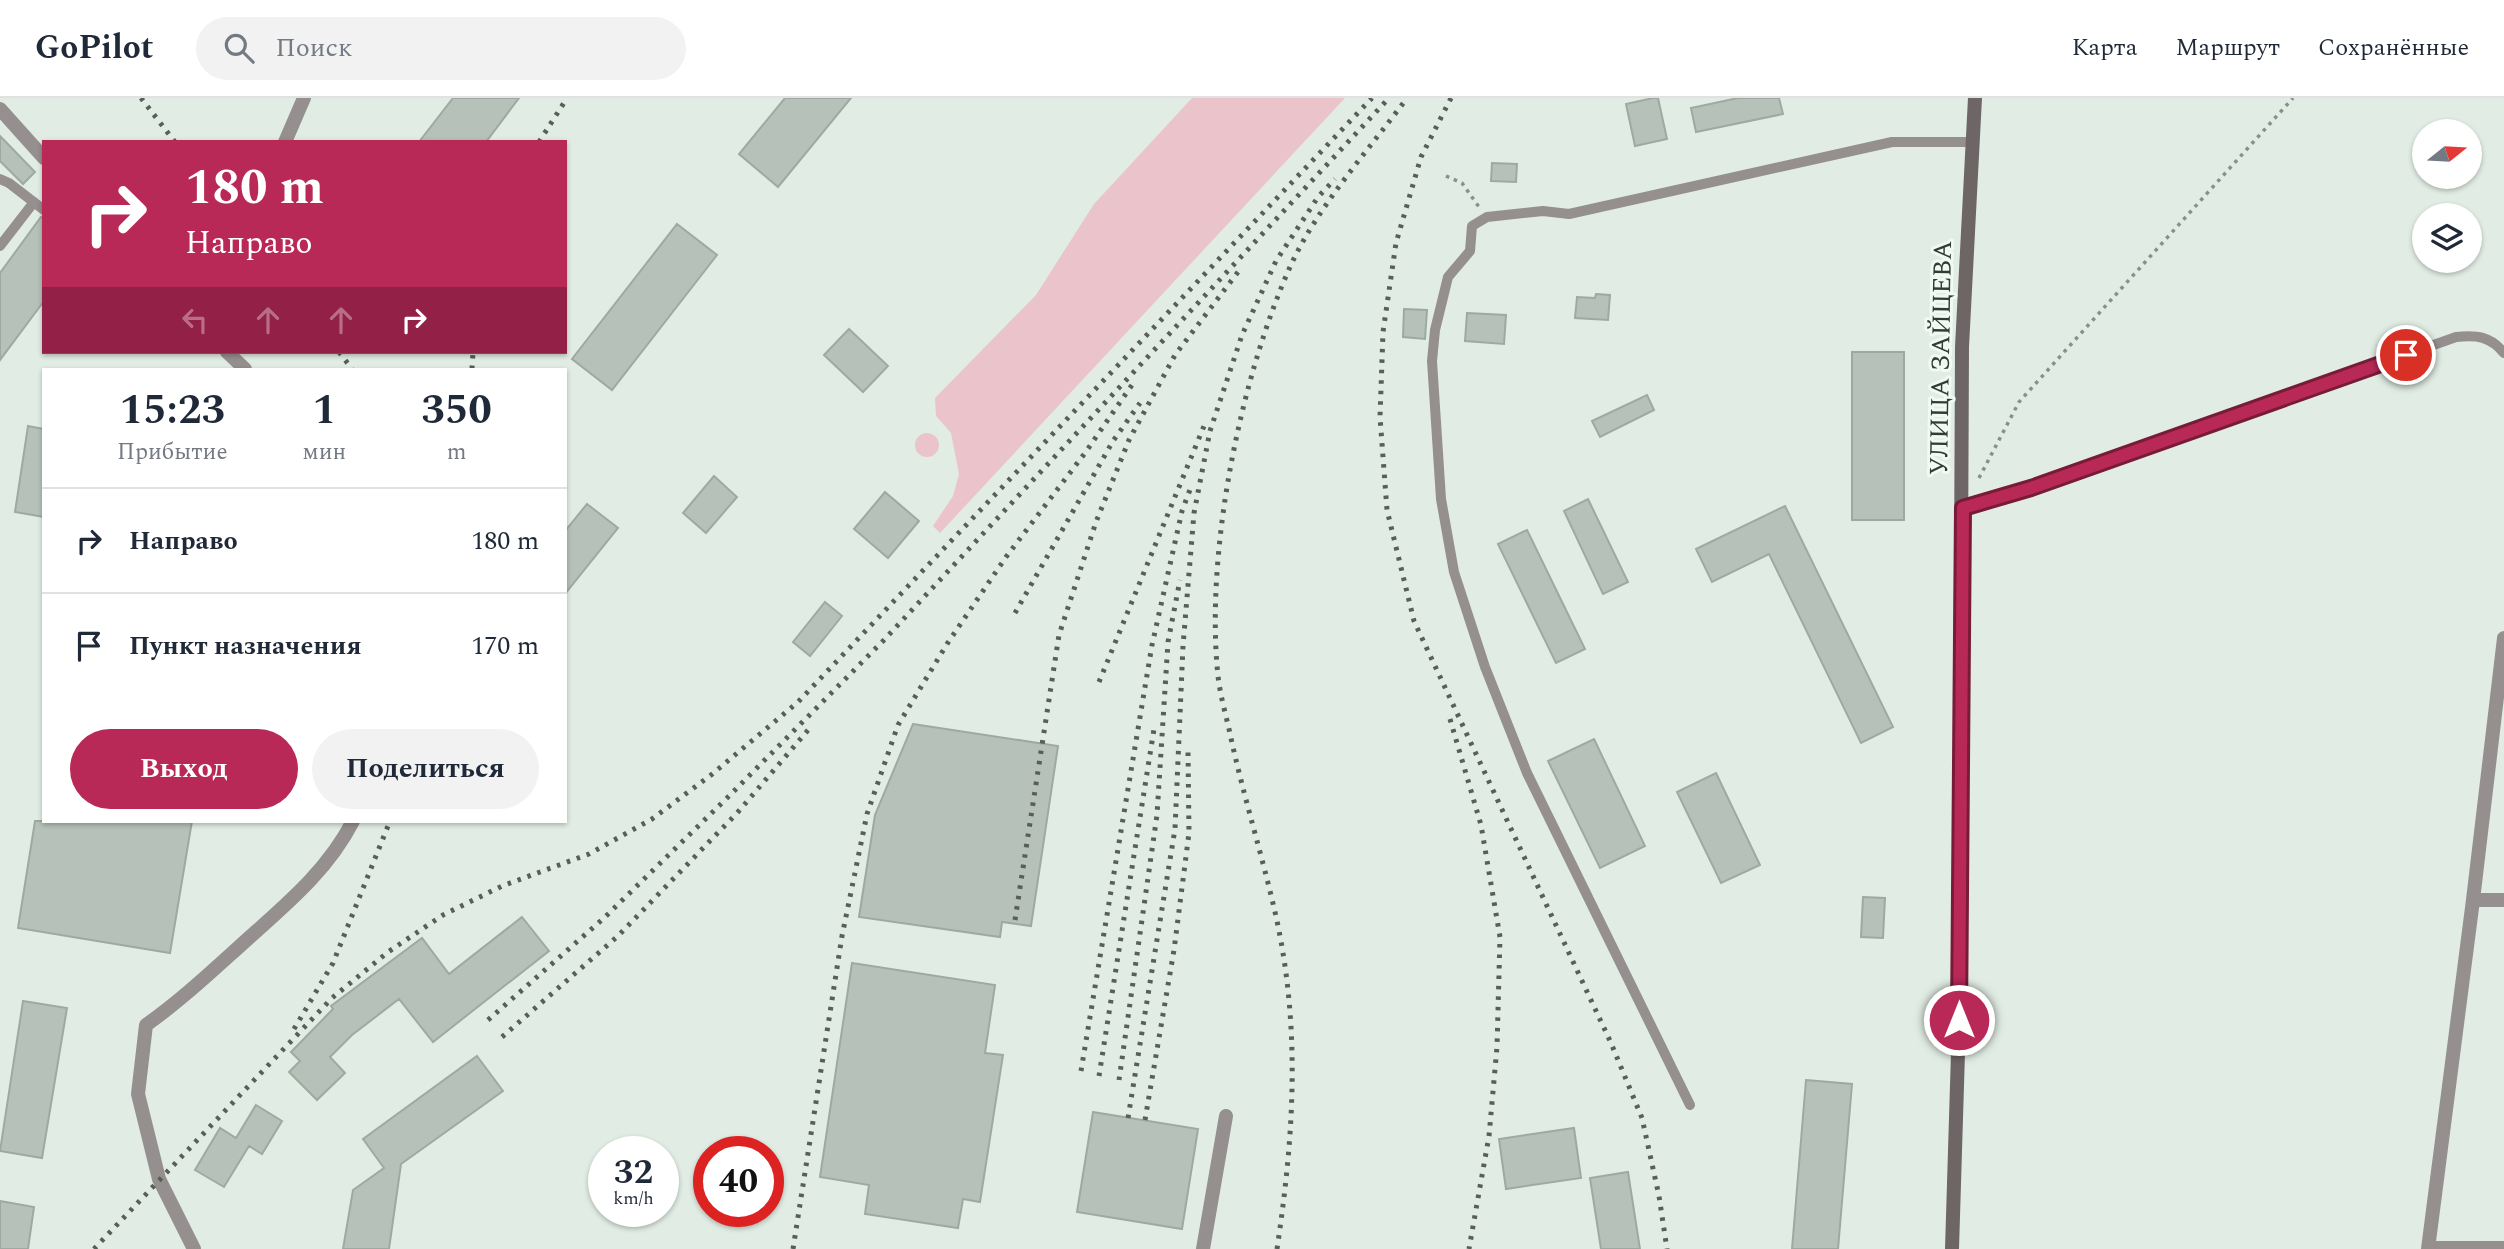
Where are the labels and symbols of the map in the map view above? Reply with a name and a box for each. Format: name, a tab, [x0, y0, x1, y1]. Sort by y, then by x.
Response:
north arrow	[2412, 119, 2482, 189]
street label: УЛИЦА ЗАЙЦЕВА	[1919, 240, 1963, 476]
pin	[2376, 325, 2436, 385]
position arrow	[1922, 983, 1996, 1057]
speed limit sign: 40	[693, 1136, 784, 1227]

